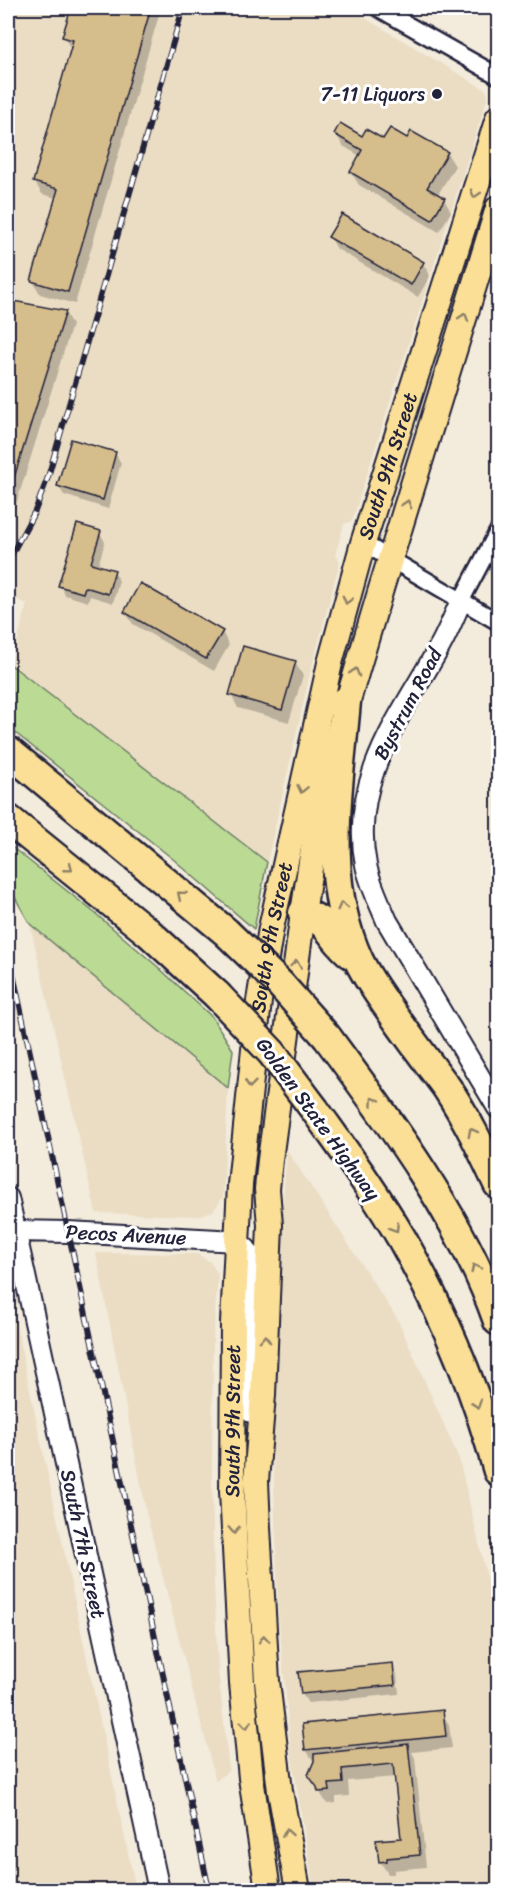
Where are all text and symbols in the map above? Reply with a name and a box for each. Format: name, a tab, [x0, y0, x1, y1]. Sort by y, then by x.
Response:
place label: 7-11 Liquors	[320, 77, 426, 112]
marker: 7-11 Liquors	[430, 87, 444, 101]
one-way arrow	[470, 188, 482, 199]
one-way arrow	[457, 312, 469, 323]
street label: South 9th Street	[348, 388, 427, 544]
one-way arrow	[400, 499, 412, 510]
one-way arrow	[342, 595, 355, 605]
street label: Bystrum Road	[364, 640, 453, 766]
one-way arrow	[348, 667, 360, 678]
one-way arrow	[297, 784, 310, 794]
street label: South 9th Street	[240, 858, 303, 1014]
one-way arrow	[62, 861, 73, 872]
one-way arrow	[177, 891, 188, 902]
one-way arrow	[336, 901, 349, 911]
one-way arrow	[289, 960, 301, 969]
street label: Golden State Highway	[246, 1030, 390, 1209]
one-way arrow	[244, 1080, 257, 1089]
one-way arrow	[370, 1097, 381, 1108]
one-way arrow	[468, 1128, 479, 1138]
street label: Pecos Avenue	[65, 1214, 187, 1256]
one-way arrow	[387, 1222, 399, 1232]
one-way arrow	[471, 1263, 482, 1274]
one-way arrow	[259, 1335, 272, 1344]
street label: South 9th Street	[214, 1344, 250, 1498]
one-way arrow	[469, 1398, 482, 1409]
street label: South 7th Street	[50, 1466, 116, 1622]
one-way arrow	[227, 1526, 240, 1535]
one-way arrow	[257, 1635, 270, 1644]
one-way arrow	[239, 1720, 252, 1729]
one-way arrow	[282, 1828, 294, 1838]

